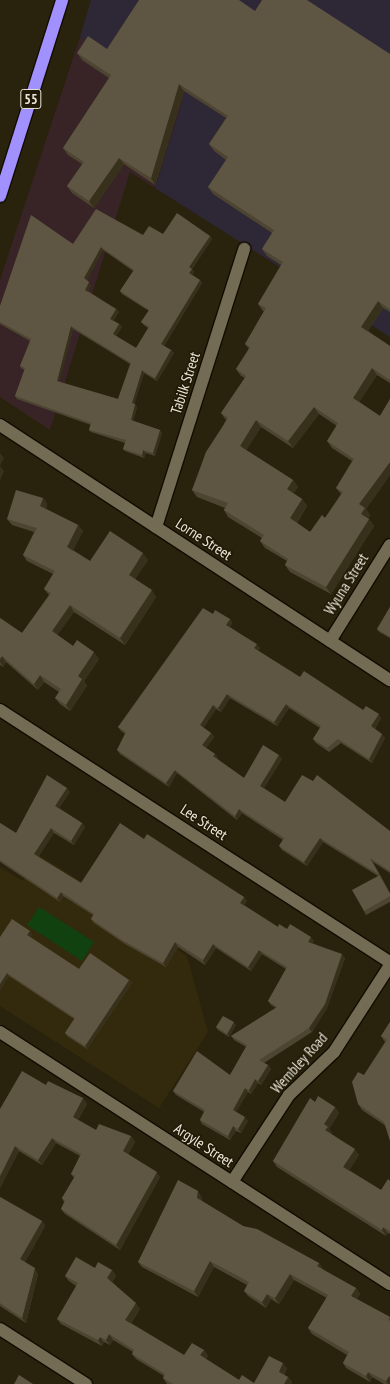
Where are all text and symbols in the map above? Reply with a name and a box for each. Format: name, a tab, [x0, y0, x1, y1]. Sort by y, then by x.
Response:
road number: 55	[20, 87, 42, 111]
street label: Tabilk Street	[166, 349, 204, 417]
street label: Lorne Street	[173, 514, 235, 564]
street label: Wyuna Street	[320, 550, 372, 618]
street label: Lee Street	[177, 800, 231, 844]
street label: Wembley Road	[267, 1029, 331, 1097]
street label: Argyle Street	[171, 1119, 237, 1171]

